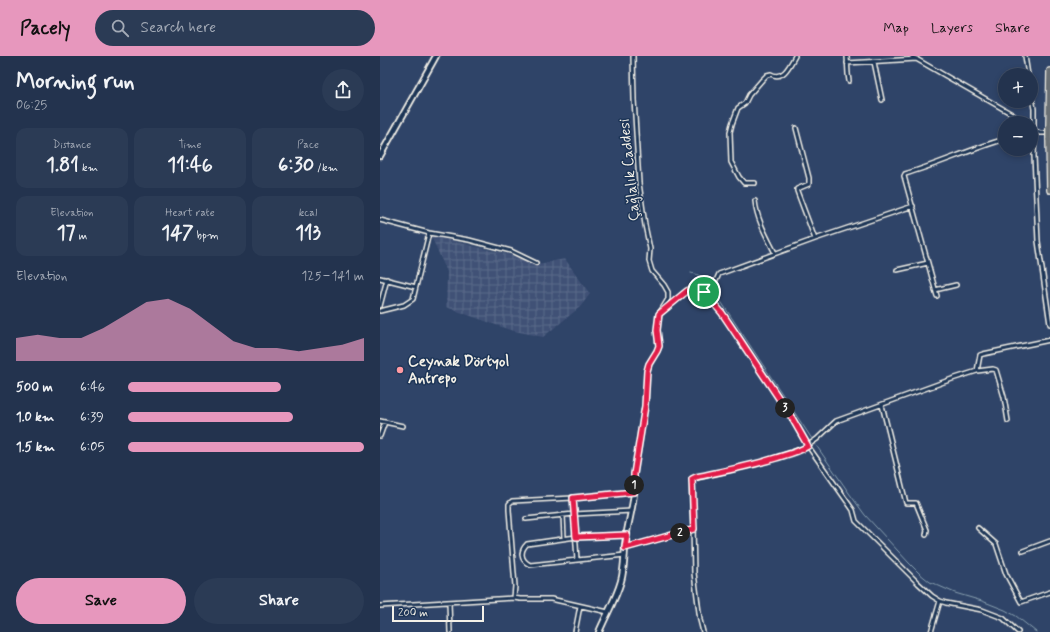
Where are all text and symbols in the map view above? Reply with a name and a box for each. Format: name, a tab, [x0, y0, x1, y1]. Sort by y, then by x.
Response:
search box	[95, 10, 375, 46]
text: Pacely	[20, 16, 71, 41]
icon: search	[109, 17, 131, 39]
text: Search here	[141, 18, 216, 38]
text: Map	[883, 19, 909, 37]
text: Layers	[931, 19, 973, 37]
text: Share	[995, 19, 1030, 37]
text: Morning run	[16, 68, 135, 96]
map controls	[998, 68, 1038, 156]
button: +	[998, 68, 1038, 108]
button: share	[322, 69, 364, 111]
text: 06:25	[16, 97, 47, 114]
button: −	[998, 116, 1038, 156]
street label: Çağlalık Caddesi	[615, 118, 645, 222]
text: Distance	[53, 138, 91, 152]
text: Time	[178, 138, 202, 152]
text: Pace	[297, 138, 319, 152]
text: 1.81	[46, 152, 79, 179]
text: 11:46	[167, 152, 213, 179]
text: 6:30	[278, 152, 314, 179]
text: km	[79, 161, 98, 175]
text: /km	[314, 161, 338, 175]
text: Elevation	[50, 206, 94, 220]
text: Heart rate	[165, 206, 215, 220]
text: kcal	[299, 206, 317, 220]
text: 17	[57, 220, 76, 247]
text: 147	[161, 220, 194, 247]
text: 113	[295, 220, 321, 247]
text: m	[76, 229, 87, 243]
text: bpm	[194, 229, 219, 243]
text: Elevation	[16, 268, 67, 285]
text: 125–141 m	[301, 268, 364, 285]
pin	[687, 275, 721, 309]
icon: arrive	[693, 281, 715, 303]
place label: Ceynak Dörtyol Antrepo	[408, 352, 509, 389]
marker: Ceynak Dörtyol Antrepo	[395, 365, 405, 375]
text: 500 m	[16, 379, 53, 396]
text: 6:46	[80, 379, 105, 396]
pin: 3	[775, 398, 795, 418]
text: 3	[783, 401, 787, 415]
text: 1.0 km	[16, 409, 54, 426]
text: 6:39	[80, 409, 104, 426]
text: 1.5 km	[16, 439, 55, 456]
text: 6:05	[80, 439, 104, 456]
pin: 1	[624, 475, 644, 495]
text: 1	[632, 478, 636, 492]
pin: 2	[670, 523, 690, 543]
text: 2	[677, 526, 683, 540]
button: Save	[16, 578, 186, 624]
button: Share	[194, 578, 364, 624]
scale bar	[392, 604, 484, 623]
text: 200 m	[398, 606, 428, 620]

